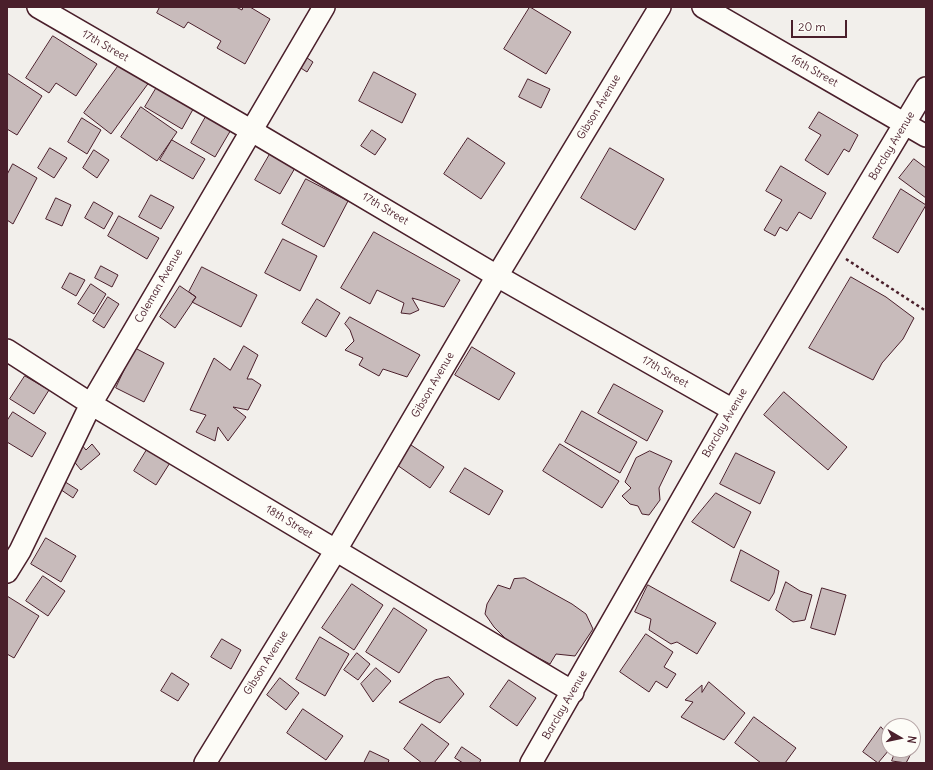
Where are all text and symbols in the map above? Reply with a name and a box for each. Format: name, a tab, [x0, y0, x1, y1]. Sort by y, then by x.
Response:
scale bar	[793, 12, 849, 38]
text: 20 m	[798, 19, 826, 34]
street label: 17th Street	[79, 27, 131, 65]
street label: 16th Street	[788, 52, 840, 90]
street label: Gibson Avenue	[574, 72, 624, 142]
street label: Barclay Avenue	[866, 109, 918, 183]
street label: 17th Street	[359, 190, 411, 228]
street label: Coleman Avenue	[132, 247, 186, 325]
street label: Gibson Avenue	[409, 350, 457, 420]
street label: 17th Street	[639, 353, 691, 391]
street label: Barclay Avenue	[700, 386, 750, 460]
street label: 18th Street	[263, 503, 315, 541]
street label: Gibson Avenue	[241, 628, 291, 698]
street label: Barclay Avenue	[540, 668, 590, 742]
north arrow	[881, 718, 921, 758]
text: N	[904, 735, 919, 745]

